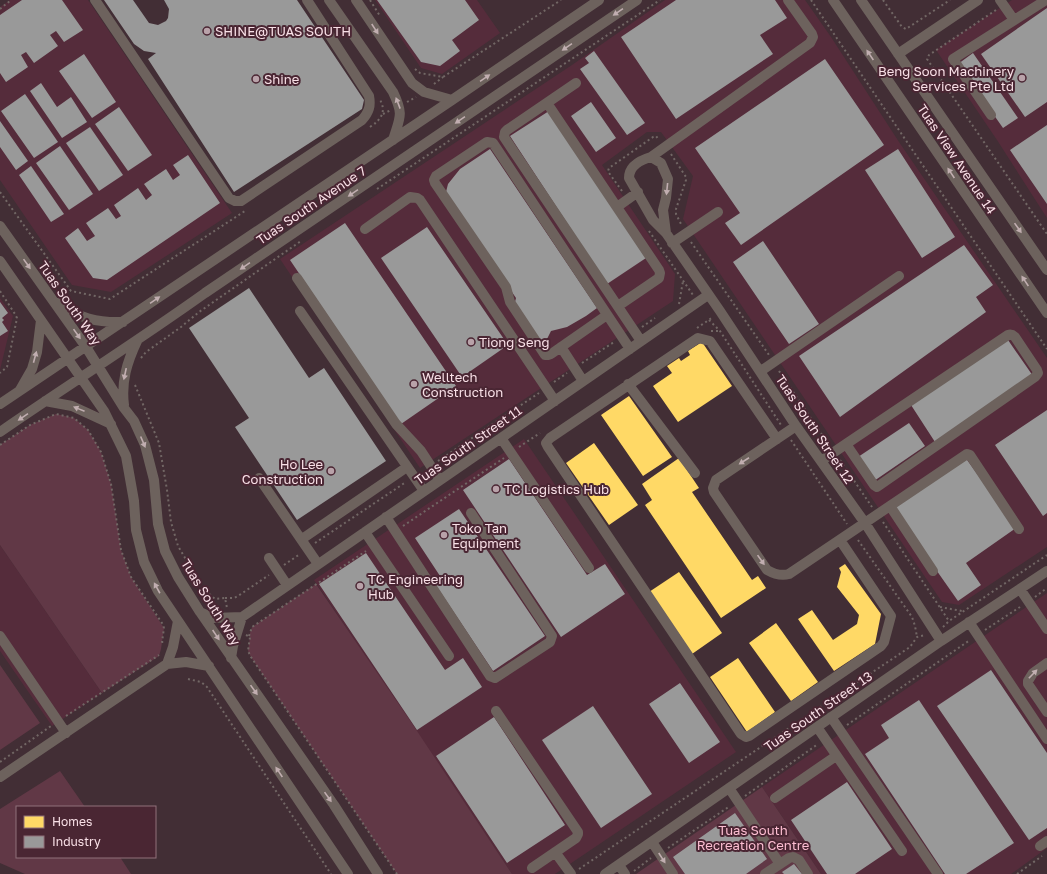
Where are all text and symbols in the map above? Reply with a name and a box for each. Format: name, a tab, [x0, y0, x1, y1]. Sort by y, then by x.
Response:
one-way arrow	[613, 9, 624, 16]
place label: SHINE@TUAS SOUTH	[215, 23, 351, 39]
one-way arrow	[371, 23, 379, 34]
marker: SHINE@TUAS SOUTH	[202, 26, 212, 36]
one-way arrow	[562, 43, 573, 51]
one-way arrow	[866, 50, 874, 60]
place label: Beng Soon Machinery Services Pte Ltd	[878, 63, 1015, 94]
place label: Shine	[264, 71, 299, 87]
marker: Beng Soon Machinery Services Pte Ltd	[1017, 73, 1027, 83]
marker: Shine	[251, 74, 261, 84]
one-way arrow	[479, 74, 490, 82]
one-way arrow	[394, 97, 400, 109]
street label: Tuas View Avenue 14	[914, 101, 1000, 217]
one-way arrow	[455, 116, 465, 124]
street label: Tuas South Avenue 7	[253, 162, 369, 248]
one-way arrow	[947, 168, 955, 179]
one-way arrow	[664, 183, 670, 195]
one-way arrow	[347, 189, 358, 197]
one-way arrow	[1014, 223, 1022, 234]
one-way arrow	[23, 258, 31, 269]
street label: Tuas South Way	[35, 258, 105, 349]
one-way arrow	[240, 262, 250, 270]
one-way arrow	[1021, 275, 1029, 286]
one-way arrow	[150, 296, 161, 304]
one-way arrow	[73, 329, 81, 340]
place label: Tiong Seng	[479, 334, 549, 350]
marker: Tiong Seng	[466, 337, 476, 347]
one-way arrow	[32, 351, 38, 363]
one-way arrow	[121, 367, 127, 380]
place label: Welltech Construction	[422, 369, 503, 400]
street label: Tuas South Street 12	[773, 371, 857, 487]
marker: Welltech Construction	[409, 379, 419, 389]
street label: Tuas South Street 11	[411, 402, 525, 488]
one-way arrow	[73, 405, 85, 411]
one-way arrow	[17, 413, 28, 420]
one-way arrow	[141, 436, 147, 448]
place label: Ho Lee Construction	[242, 456, 323, 487]
one-way arrow	[738, 457, 750, 464]
marker: Ho Lee Construction	[326, 466, 336, 476]
place label: TC Logistics Hub	[504, 481, 609, 497]
marker: TC Logistics Hub	[491, 484, 501, 494]
place label: Toko Tan Equipment	[452, 520, 519, 551]
marker: Toko Tan Equipment	[439, 530, 449, 540]
one-way arrow	[757, 555, 765, 565]
street label: Tuas South Way	[178, 556, 244, 649]
place label: TC Engineering Hub	[368, 571, 463, 602]
marker: TC Engineering Hub	[355, 581, 365, 591]
one-way arrow	[154, 582, 160, 594]
one-way arrow	[212, 630, 220, 640]
street label: Tuas South Street 13	[761, 668, 875, 754]
one-way arrow	[1029, 669, 1038, 679]
one-way arrow	[250, 685, 258, 695]
one-way arrow	[275, 767, 283, 777]
one-way arrow	[324, 791, 332, 802]
legend	[16, 806, 156, 858]
text: Homes	[52, 814, 92, 829]
park label: Tuas South Recreation Centre	[697, 822, 809, 853]
text: Industry	[52, 834, 101, 849]
one-way arrow	[659, 852, 666, 864]

